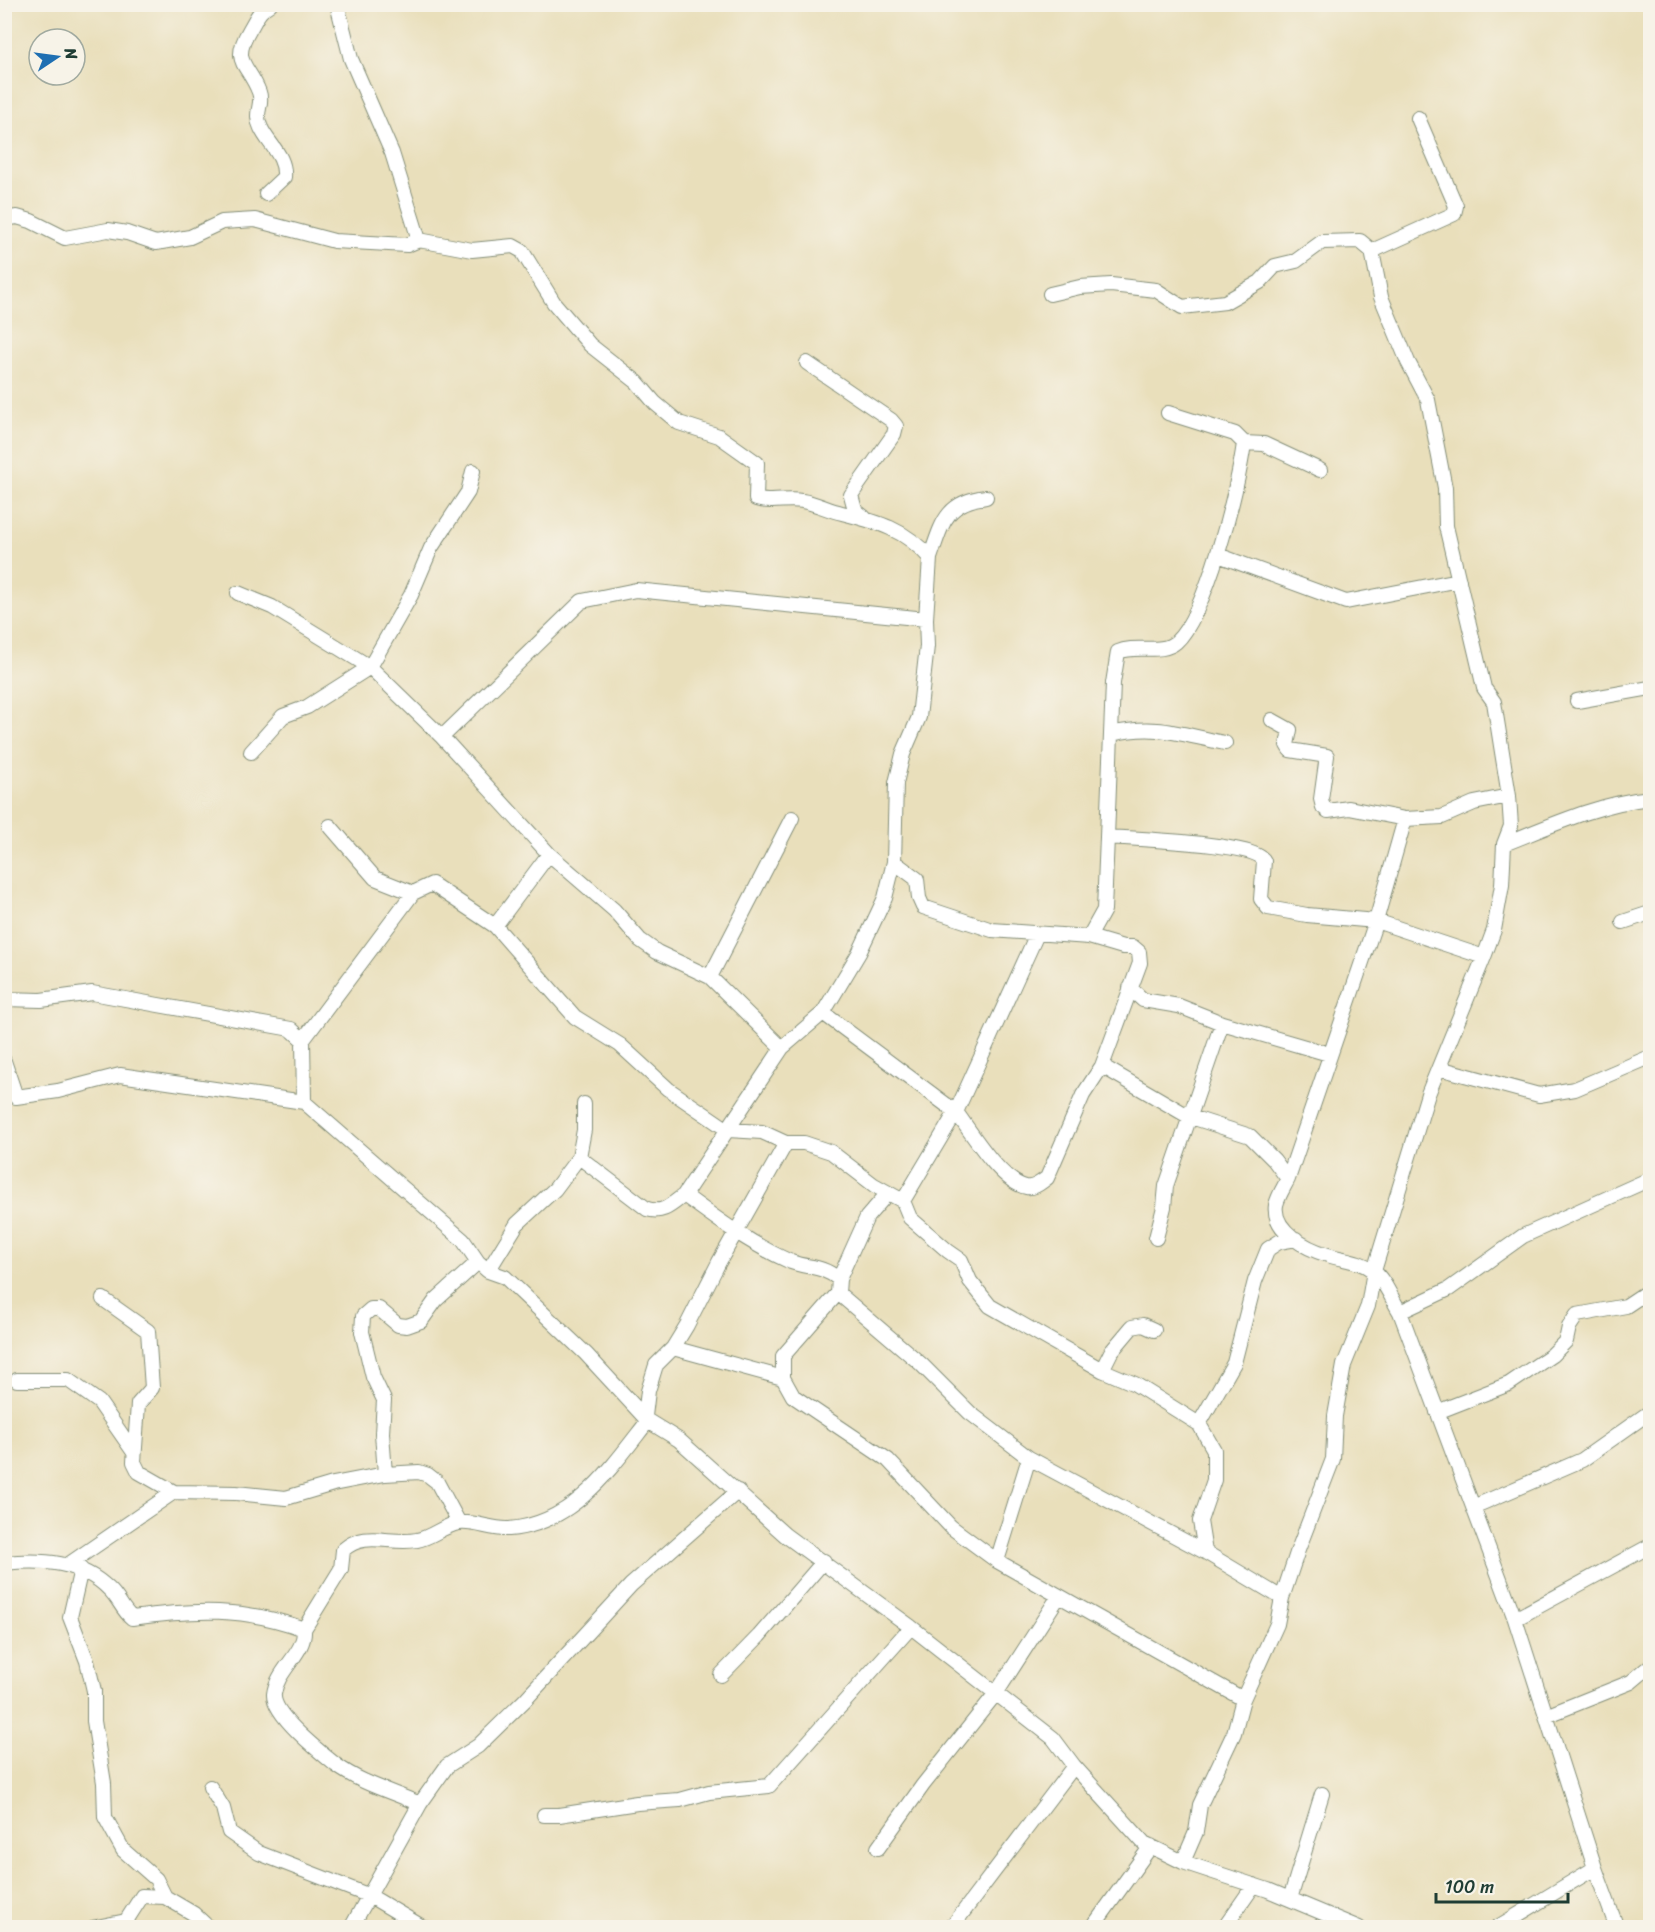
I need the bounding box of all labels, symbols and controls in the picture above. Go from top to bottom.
north arrow [27,27,87,87]
text: N [56,44,87,63]
scale bar [1436,1866,1568,1904]
text: 100 m [1445,1871,1494,1903]

